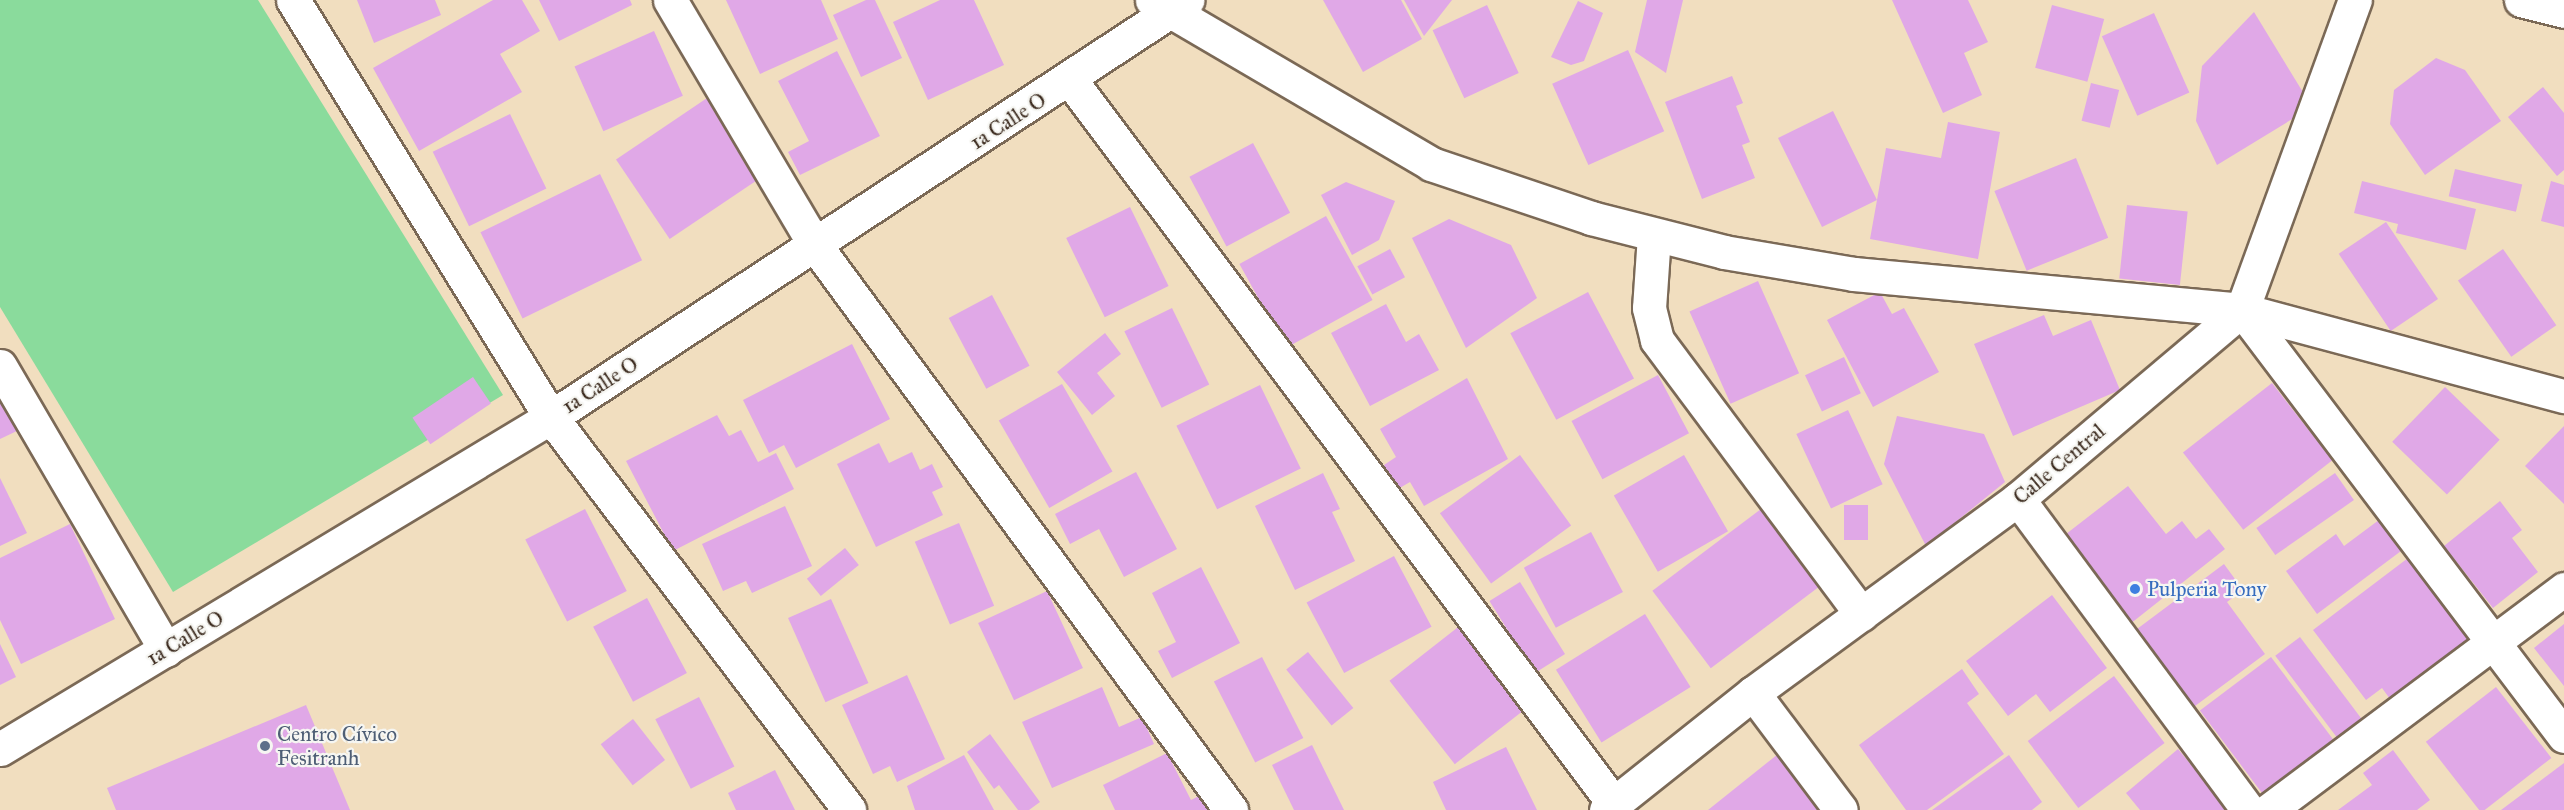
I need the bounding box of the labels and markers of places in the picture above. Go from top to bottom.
place label: Pulperia Tony [2147,576,2266,602]
marker: Pulperia Tony [2128,582,2142,596]
place label: Centro Cívico Fesitranh [277,721,397,771]
marker: Centro Cívico Fesitranh [258,739,272,753]

